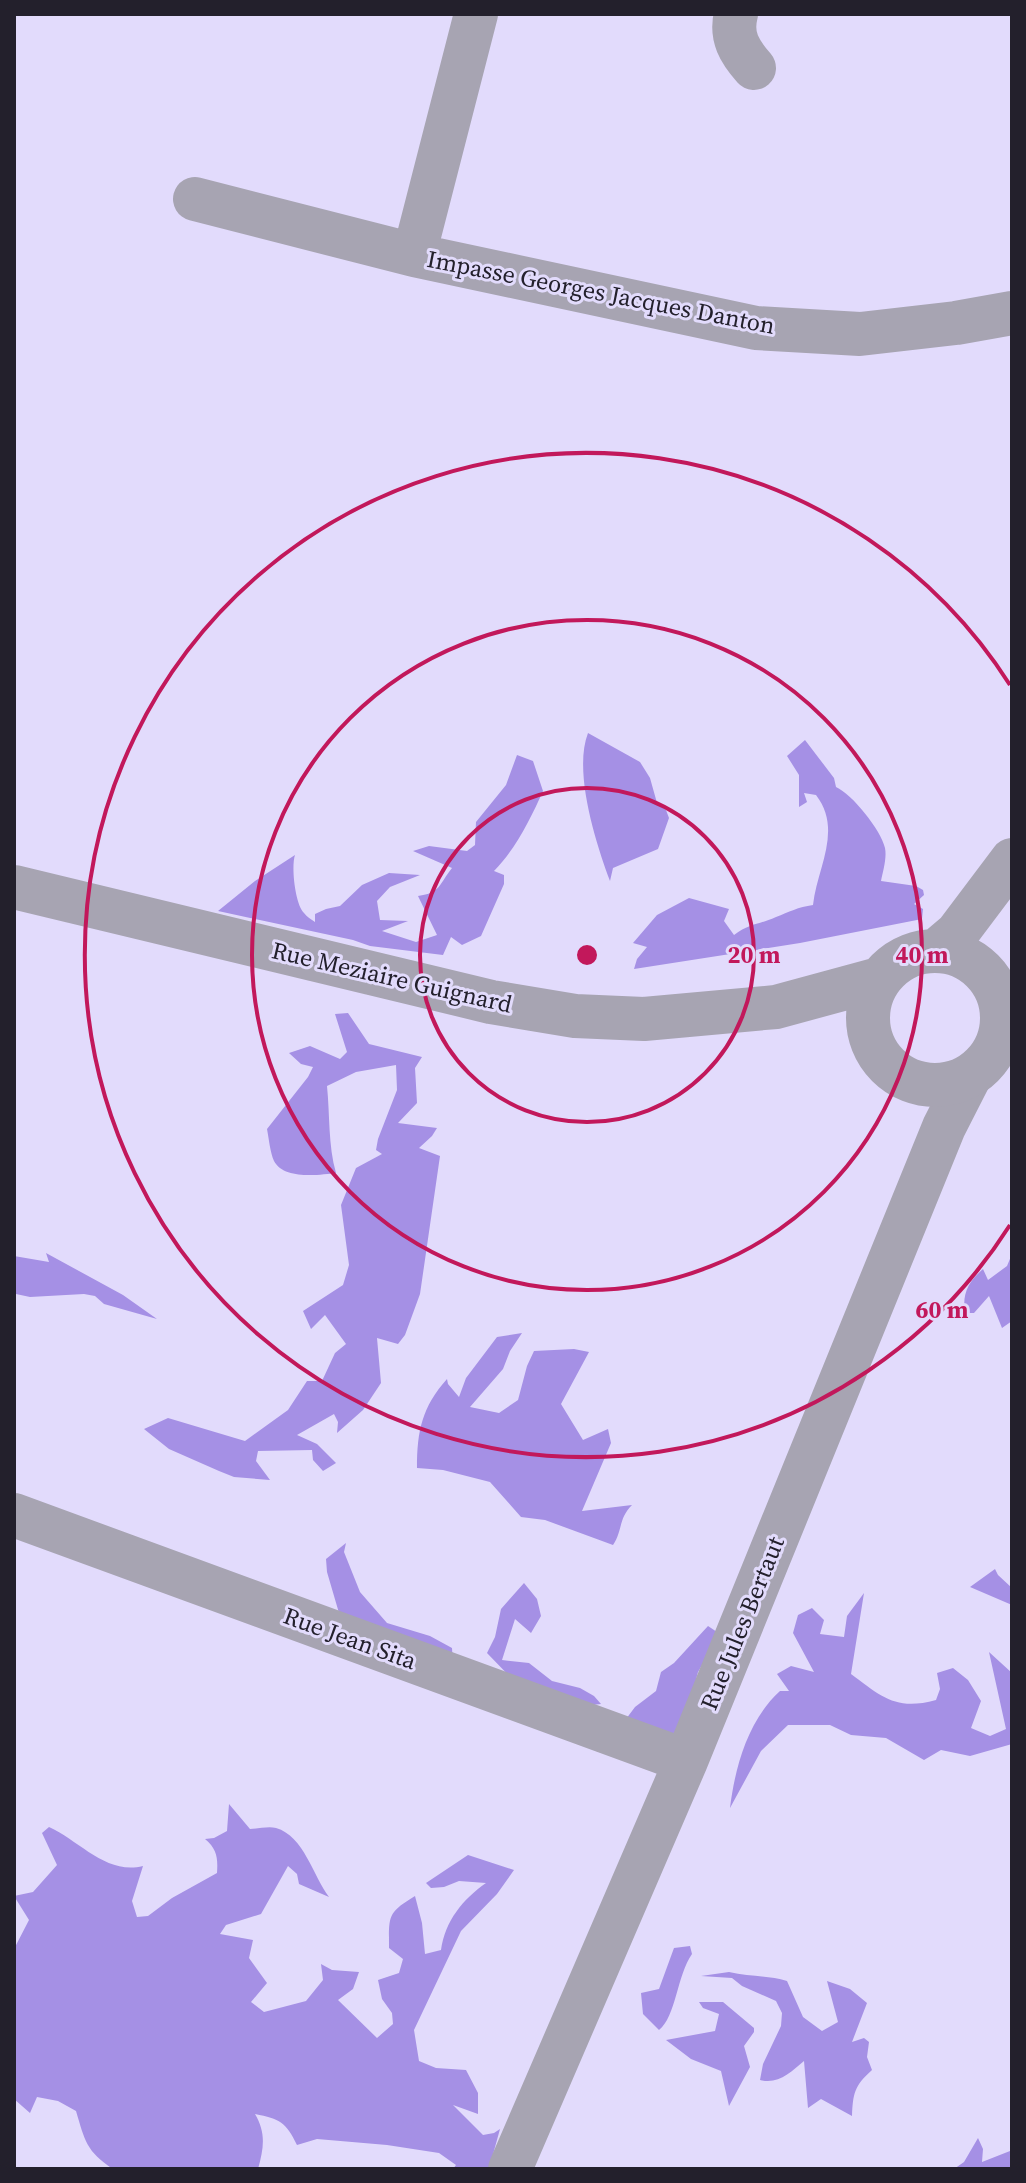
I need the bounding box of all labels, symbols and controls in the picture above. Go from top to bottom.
street label: Impasse Georges Jacques Danton [424,242,778,342]
street label: Rue Meziaire Guignard [269,933,516,1021]
text: 20 m [728,938,781,971]
text: 40 m [896,938,949,971]
centre of rings [573,941,601,969]
text: 60 m [916,1293,969,1326]
street label: Rue Jules Bertaut [692,1531,792,1715]
street label: Rue Jean Sita [279,1599,422,1678]

